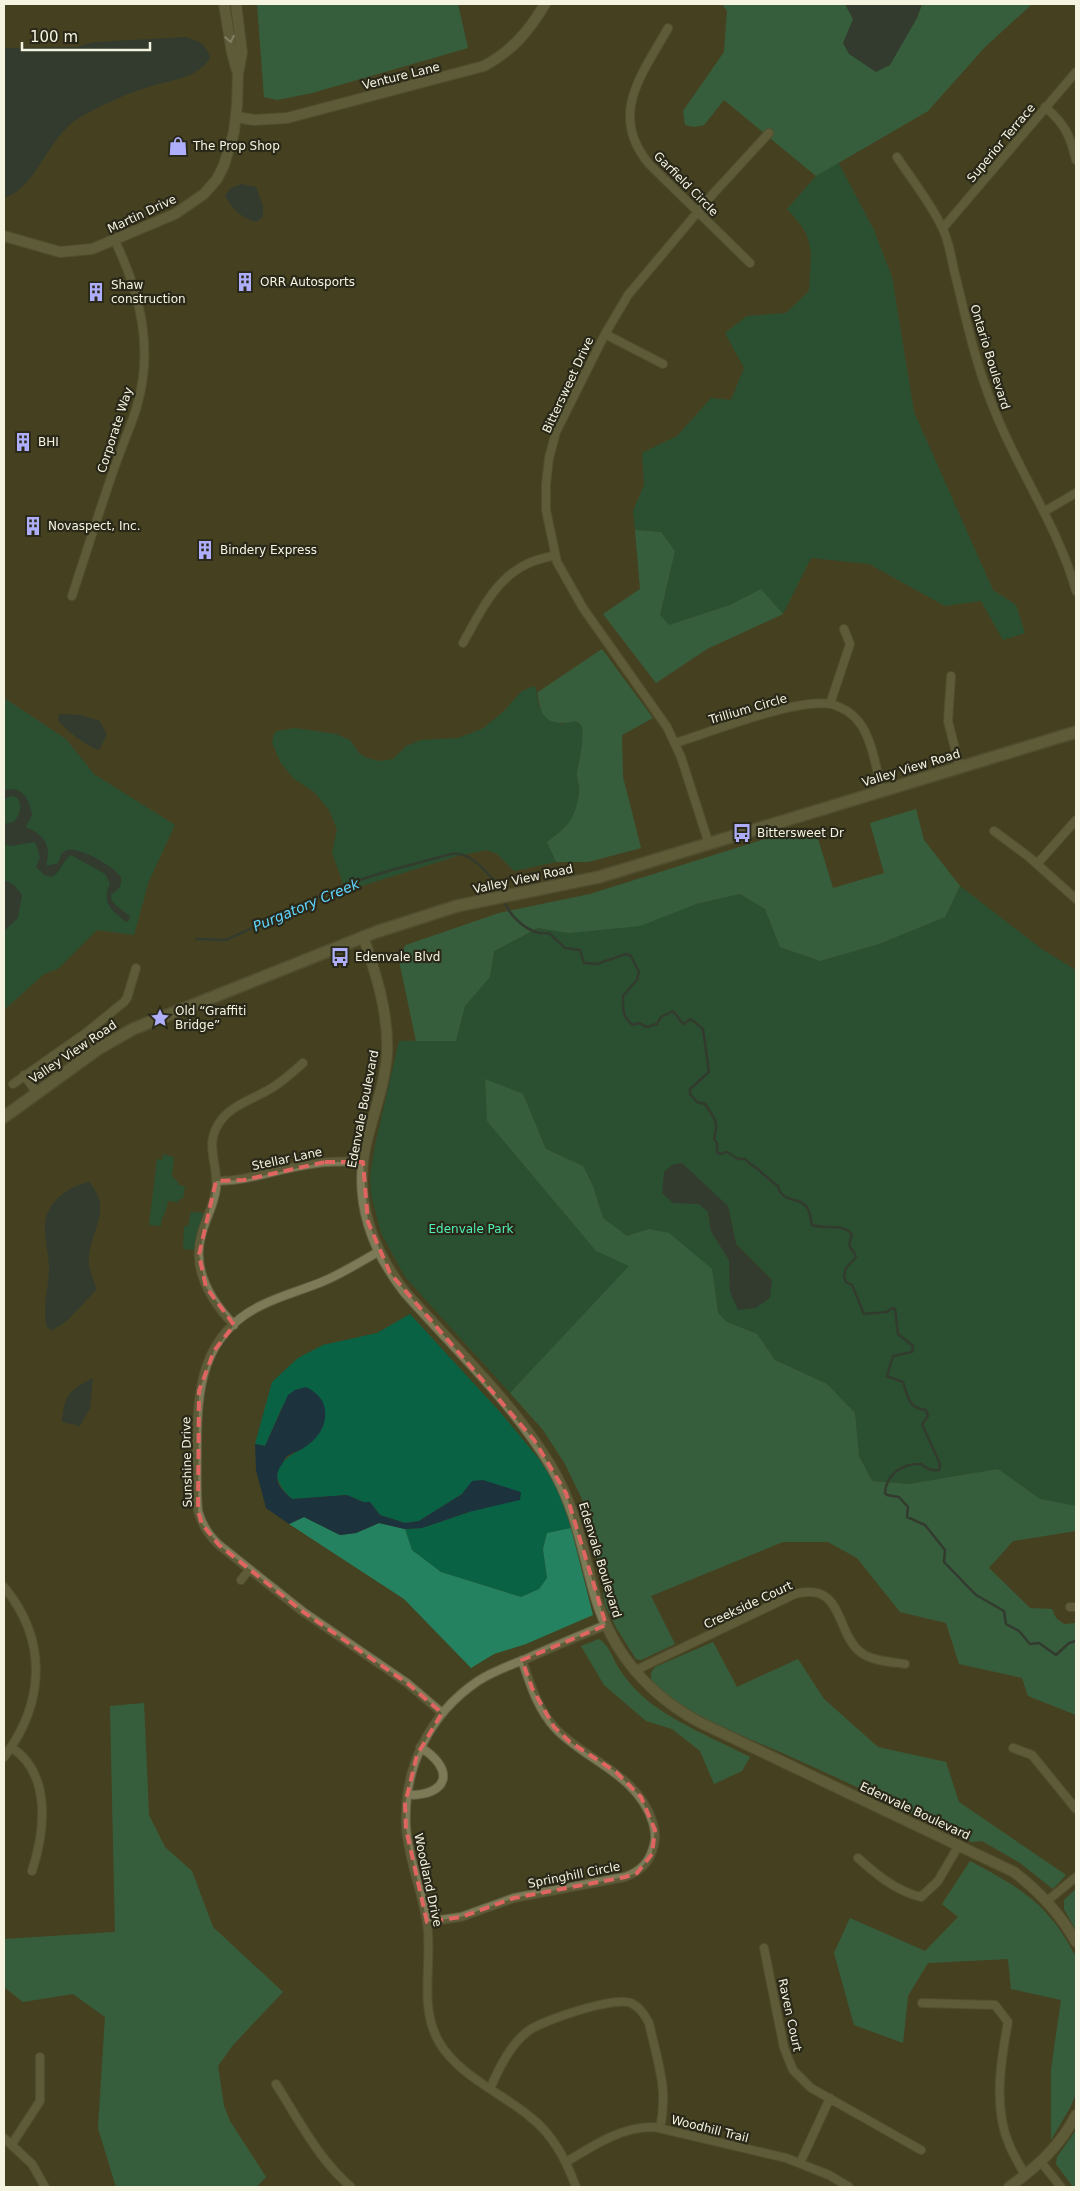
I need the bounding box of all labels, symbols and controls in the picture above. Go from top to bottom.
scale bar [22,20,150,52]
text: 100 m [30,28,78,46]
one-way arrow [224,34,234,43]
street label: Venture Lane [361,60,441,92]
street label: Superior Terrace [964,101,1038,185]
shop icon: The Prop Shop [167,135,189,157]
place label: The Prop Shop [192,139,280,153]
street label: Garfield Circle [651,149,721,219]
street label: Martin Drive [105,192,179,236]
building icon: ORR Autosports [234,271,256,293]
place label: ORR Autosports [260,275,355,289]
place label: Shaw construction [111,278,186,306]
building icon: Shaw construction [85,281,107,303]
street label: Ontario Boulevard [967,303,1013,411]
street label: Bittersweet Drive [540,335,596,435]
street label: Corporate Way [95,385,135,475]
building icon: BHI [12,431,34,453]
place label: BHI [38,435,59,449]
building icon: Novaspect, Inc. [22,515,44,537]
place label: Novaspect, Inc. [48,519,141,533]
building icon: Bindery Express [194,539,216,561]
place label: Bindery Express [220,543,317,557]
street label: Trillium Circle [706,691,789,727]
street label: Valley View Road [860,746,962,790]
bus stop icon: Bittersweet Dr [731,822,753,844]
place label: Bittersweet Dr [757,826,844,840]
street label: Valley View Road [472,862,574,896]
water label: Purgatory Creek [250,875,362,935]
bus stop icon: Edenvale Blvd [329,946,351,968]
place label: Edenvale Blvd [355,950,440,964]
place label: Old “Graffiti Bridge” [175,1004,246,1032]
place icon: Old “Graffiti Bridge” [149,1007,171,1029]
street label: Valley View Road [27,1018,119,1086]
street label: Edenvale Boulevard [345,1049,381,1169]
street label: Stellar Lane [251,1145,323,1173]
park label: Edenvale Park [428,1222,514,1236]
street label: Sunshine Drive [179,1416,195,1508]
street label: Edenvale Boulevard [576,1501,624,1619]
street label: Creekside Court [701,1578,795,1632]
street label: Edenvale Boulevard [858,1779,972,1843]
street label: Woodland Drive [411,1832,445,1928]
street label: Springhill Circle [527,1859,621,1891]
street label: Raven Court [775,1977,805,2053]
street label: Woodhill Trail [670,2113,750,2145]

